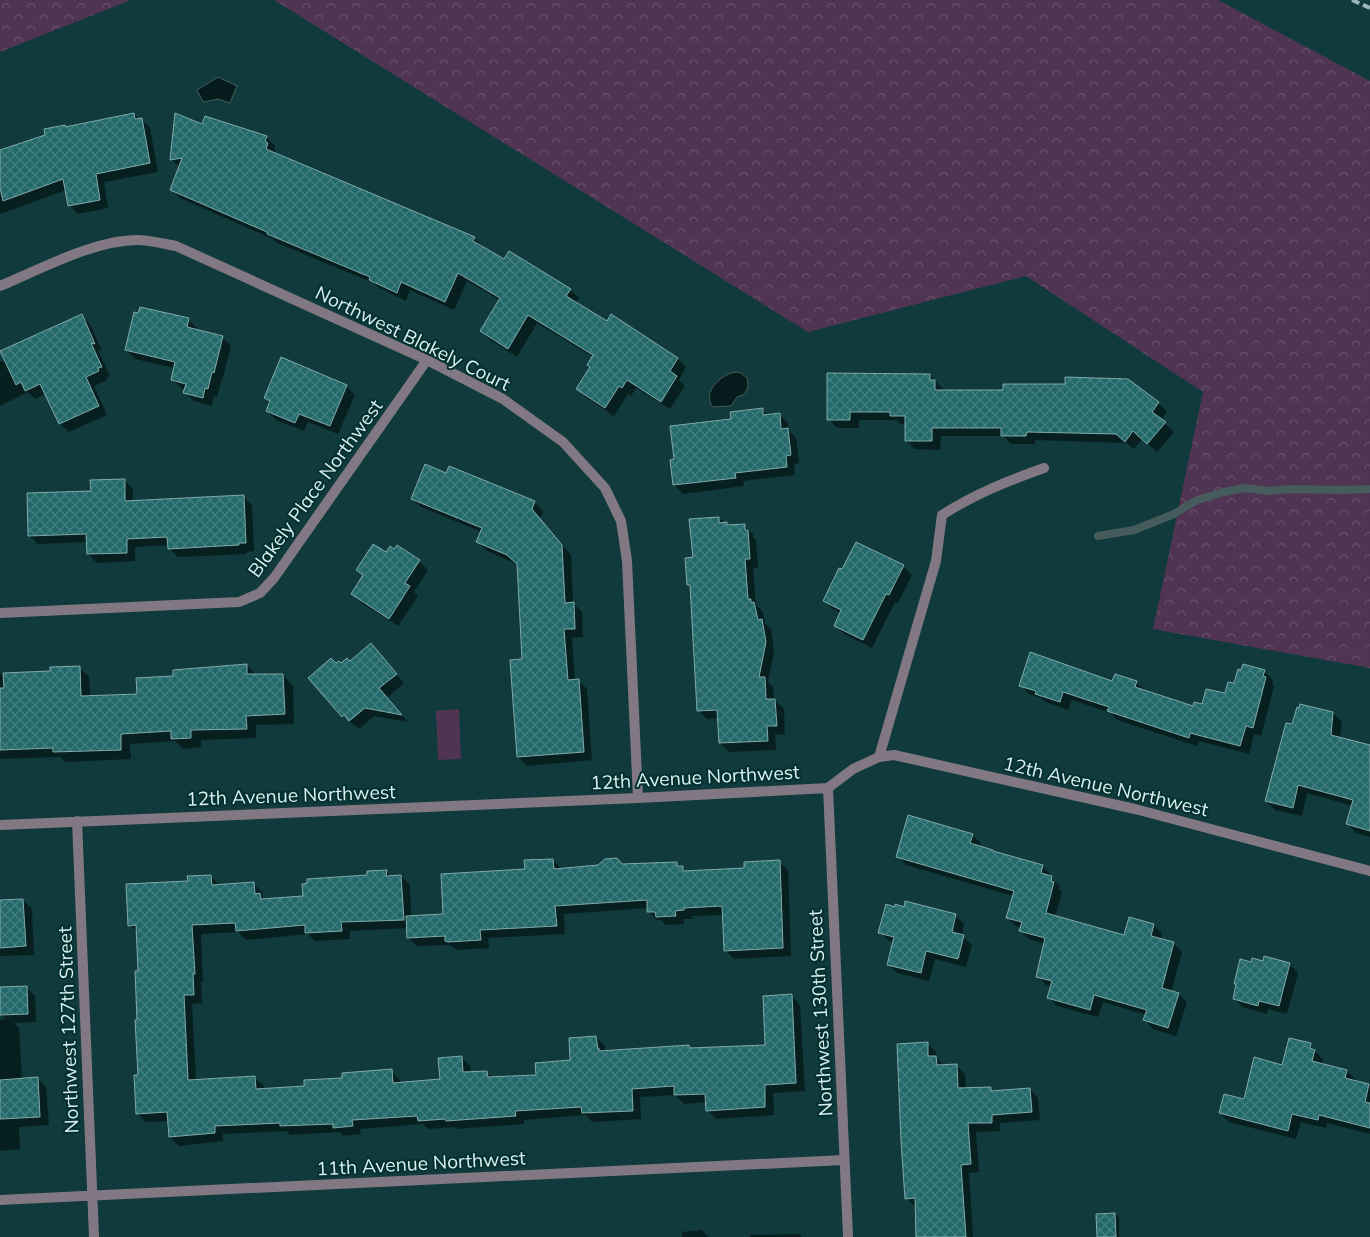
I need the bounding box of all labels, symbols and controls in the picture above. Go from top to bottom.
street label: Northwest Blakely Court [311,280,515,396]
street label: Blakely Place Northwest [242,394,388,582]
street label: 12th Avenue Northwest [1001,751,1211,821]
street label: 12th Avenue Northwest [590,760,801,794]
street label: 12th Avenue Northwest [186,779,396,811]
street label: Northwest 130th Street [803,909,837,1117]
street label: Northwest 127th Street [52,926,84,1134]
street label: 11th Avenue Northwest [316,1146,527,1180]

